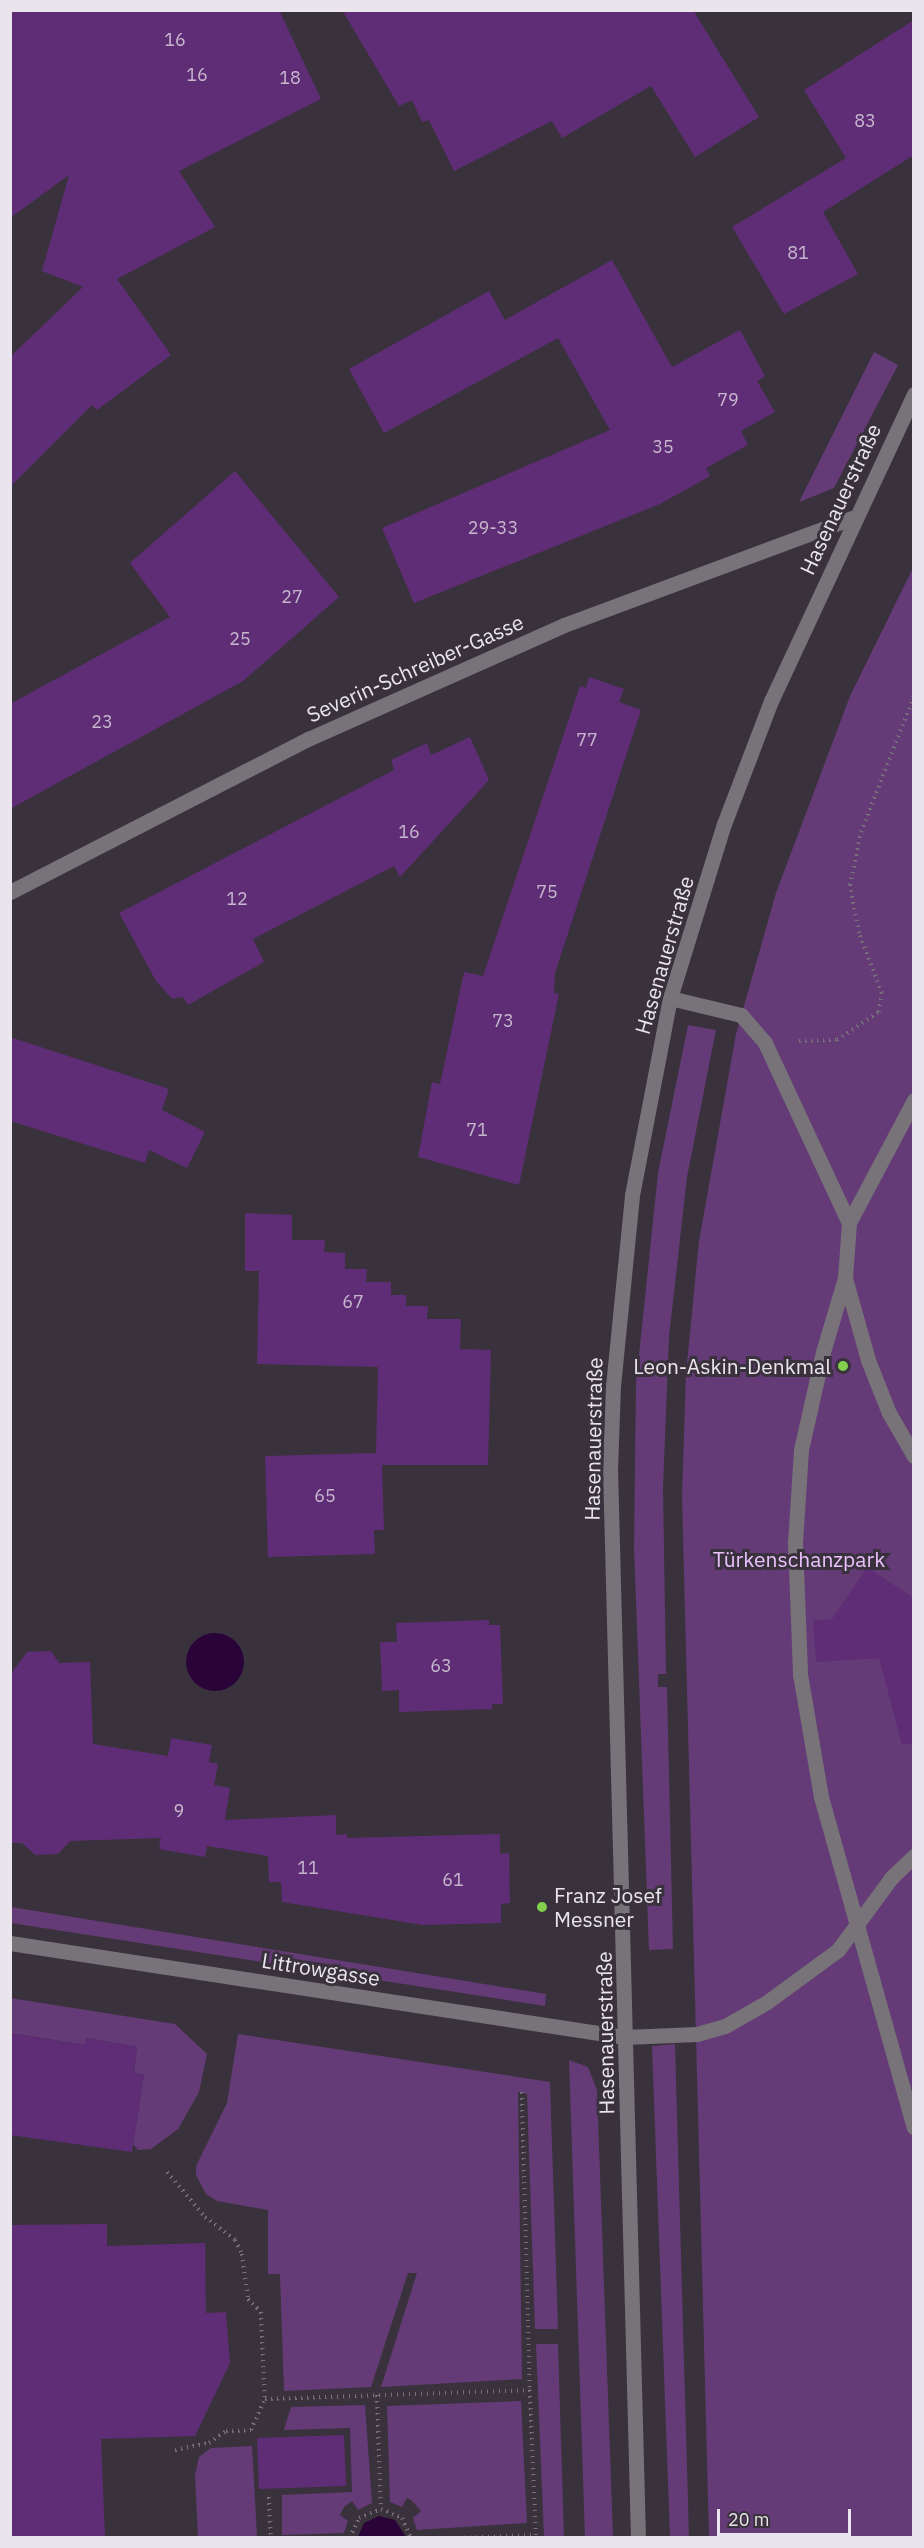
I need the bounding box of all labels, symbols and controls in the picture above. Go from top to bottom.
house number: 16 [164,29,186,51]
house number: 16 [186,64,208,86]
house number: 18 [279,67,301,89]
house number: 83 [854,110,876,132]
house number: 81 [787,242,809,264]
house number: 79 [717,389,739,411]
street label: Hasenauerstraße [794,420,886,578]
house number: 35 [652,436,674,458]
house number: 29-33 [468,517,518,539]
house number: 27 [281,586,303,608]
street label: Severin-Schreiber-Gasse [303,609,527,727]
house number: 25 [229,628,251,650]
house number: 23 [91,711,113,733]
house number: 77 [576,729,598,751]
house number: 16 [398,821,420,843]
street label: Hasenauerstraße [629,873,699,1037]
house number: 75 [536,881,558,903]
house number: 12 [226,888,248,910]
house number: 73 [492,1010,514,1032]
house number: 71 [466,1119,488,1141]
house number: 67 [342,1291,364,1313]
place label: Leon-Askin-Denkmal [633,1353,831,1379]
street label: Hasenauerstraße [579,1357,607,1521]
marker: Leon-Askin-Denkmal [836,1359,850,1373]
house number: 65 [314,1485,336,1507]
park label: Türkenschanzpark [713,1546,885,1572]
house number: 63 [430,1655,452,1677]
house number: 9 [174,1800,184,1822]
house number: 11 [297,1857,319,1879]
house number: 61 [442,1869,464,1891]
place label: Franz Josef Messner [554,1882,662,1932]
marker: Franz Josef Messner [535,1900,549,1914]
street label: Littrowgasse [260,1947,382,1991]
street label: Hasenauerstraße [591,1951,619,2115]
scale bar [720,2497,854,2535]
text: 20 m [728,2508,770,2531]

